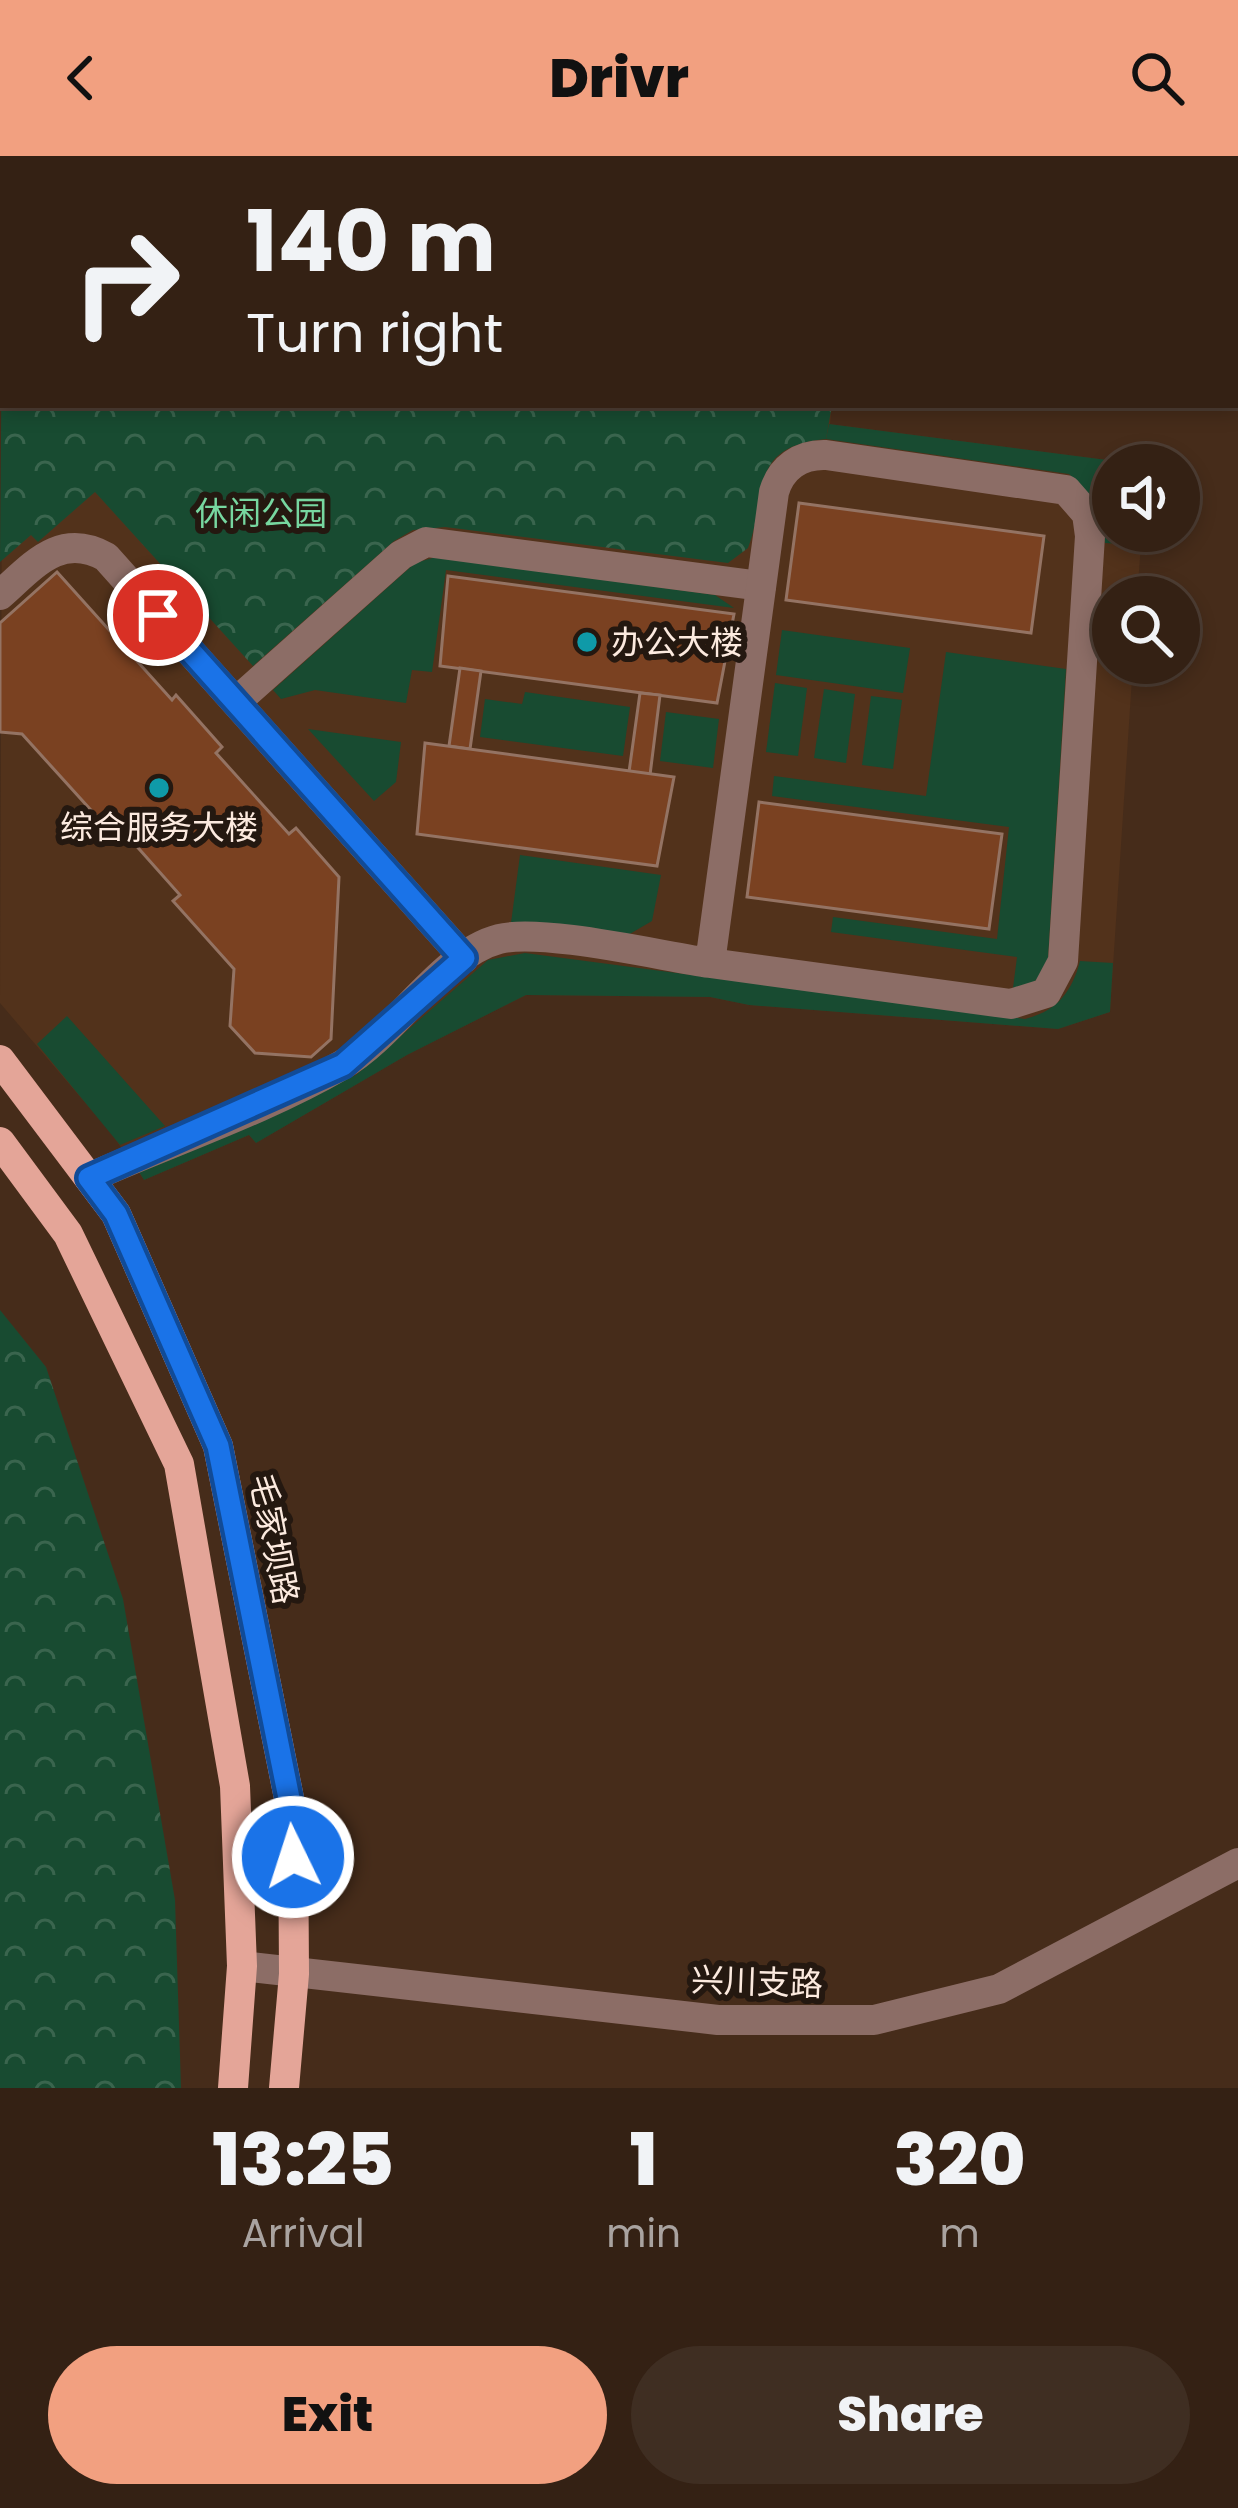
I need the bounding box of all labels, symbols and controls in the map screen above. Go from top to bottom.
text: Drivr [549,40,689,116]
icon: back [48,45,114,111]
icon: search [1124,45,1190,111]
text: 140 m [246,183,496,300]
icon: right [48,204,204,360]
text: Turn right [246,295,503,371]
map controls [1092,444,1200,684]
button: sound [1092,444,1200,552]
park label: 休闲公园 [195,490,327,537]
pin [107,564,209,666]
button: search [1092,576,1200,684]
icon: arrive [125,582,191,648]
place label: 办公大楼 [611,619,743,666]
marker: 办公大楼 [574,629,600,655]
marker: 综合服务大楼 [146,775,172,801]
place label: 综合服务大楼 [60,804,258,851]
street label: 毛家坝路 [238,1470,310,1608]
position arrow [230,1794,356,1920]
street label: 兴川支路 [690,1956,824,2008]
text: 13:25 [212,2109,394,2210]
text: 1 [630,2109,658,2210]
text: 320 [893,2109,1026,2210]
text: Arrival [242,2206,365,2261]
text: min [606,2206,681,2261]
text: m [939,2206,980,2261]
button: Exit [48,2346,607,2484]
button: Share [631,2346,1190,2484]

